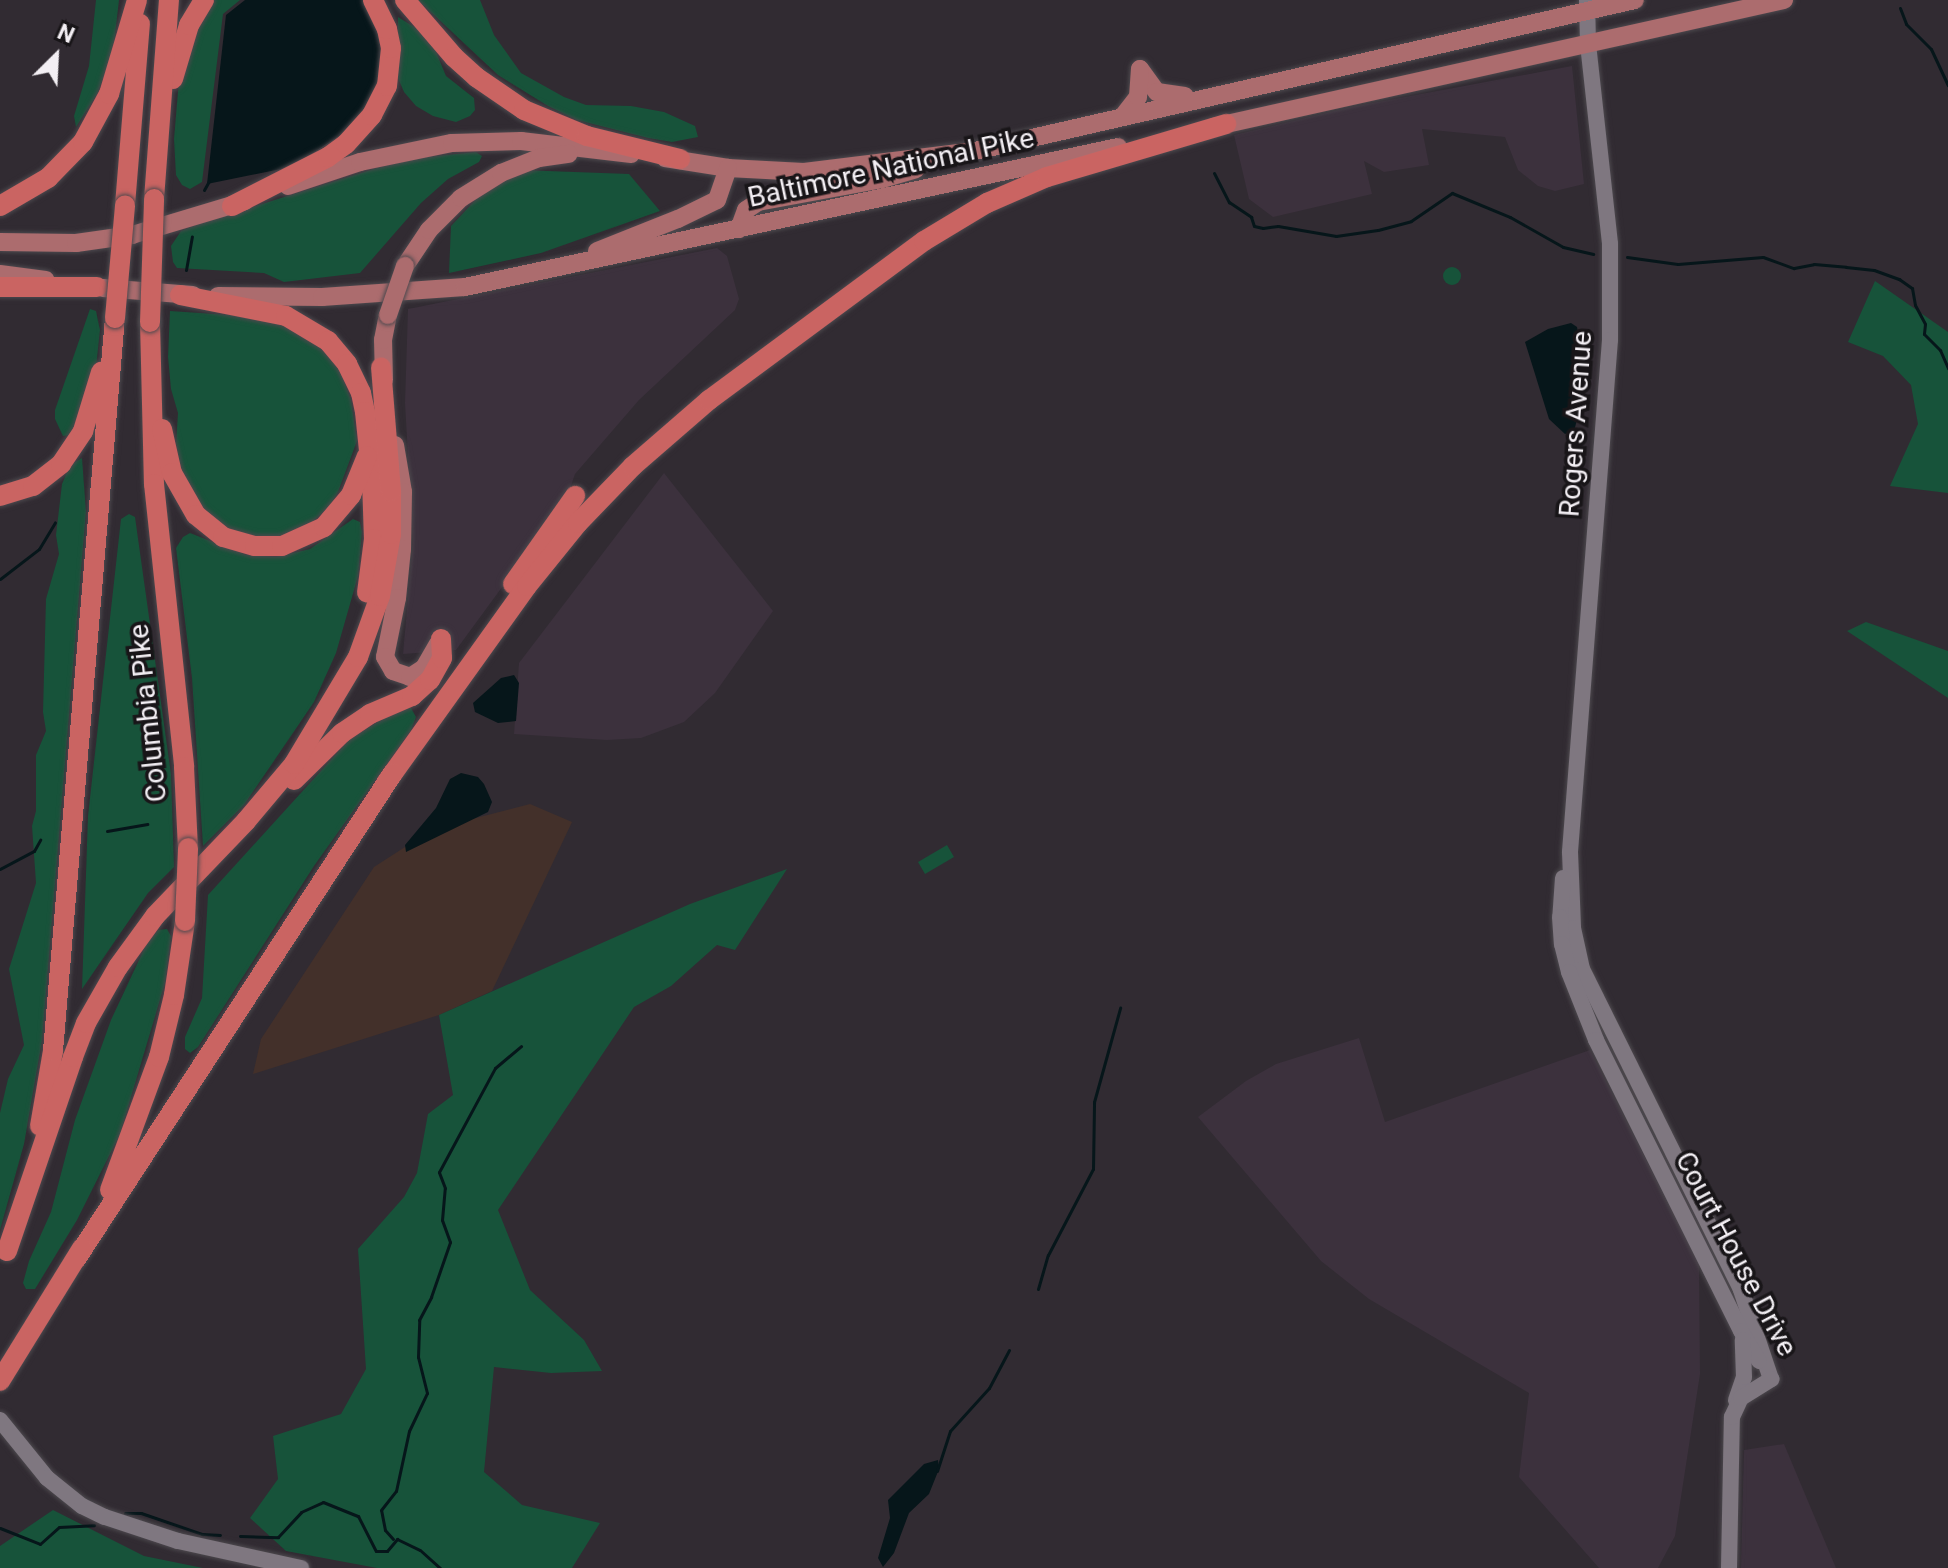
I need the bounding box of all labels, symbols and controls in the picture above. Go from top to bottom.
north arrow [16,16,96,96]
text: N [54,19,78,48]
street label: Baltimore National Pike [745,121,1037,215]
street label: Rogers Avenue [1553,330,1599,518]
street label: Columbia Pike [122,622,174,804]
street label: Court House Drive [1668,1146,1804,1362]

